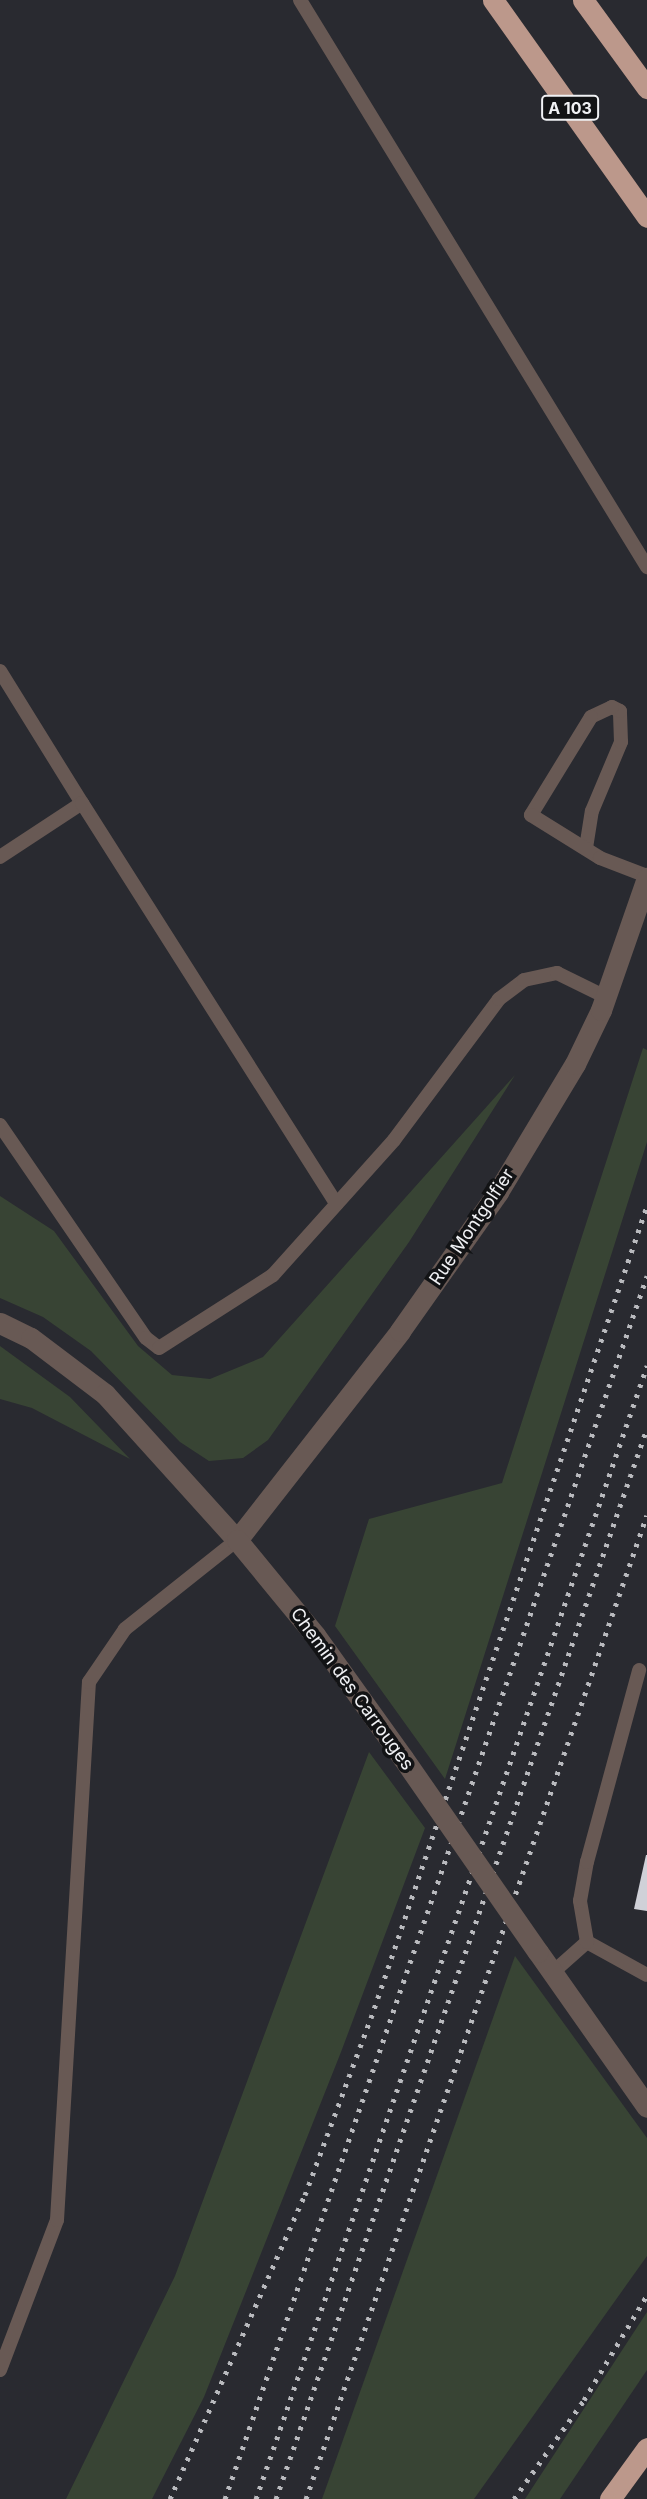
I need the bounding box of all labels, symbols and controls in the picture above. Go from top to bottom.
road number: A 103 [540,96,600,120]
street label: Rue Montgolfier [425,1165,519,1289]
street label: Chemin des Carrouges [286,1604,418,1774]

